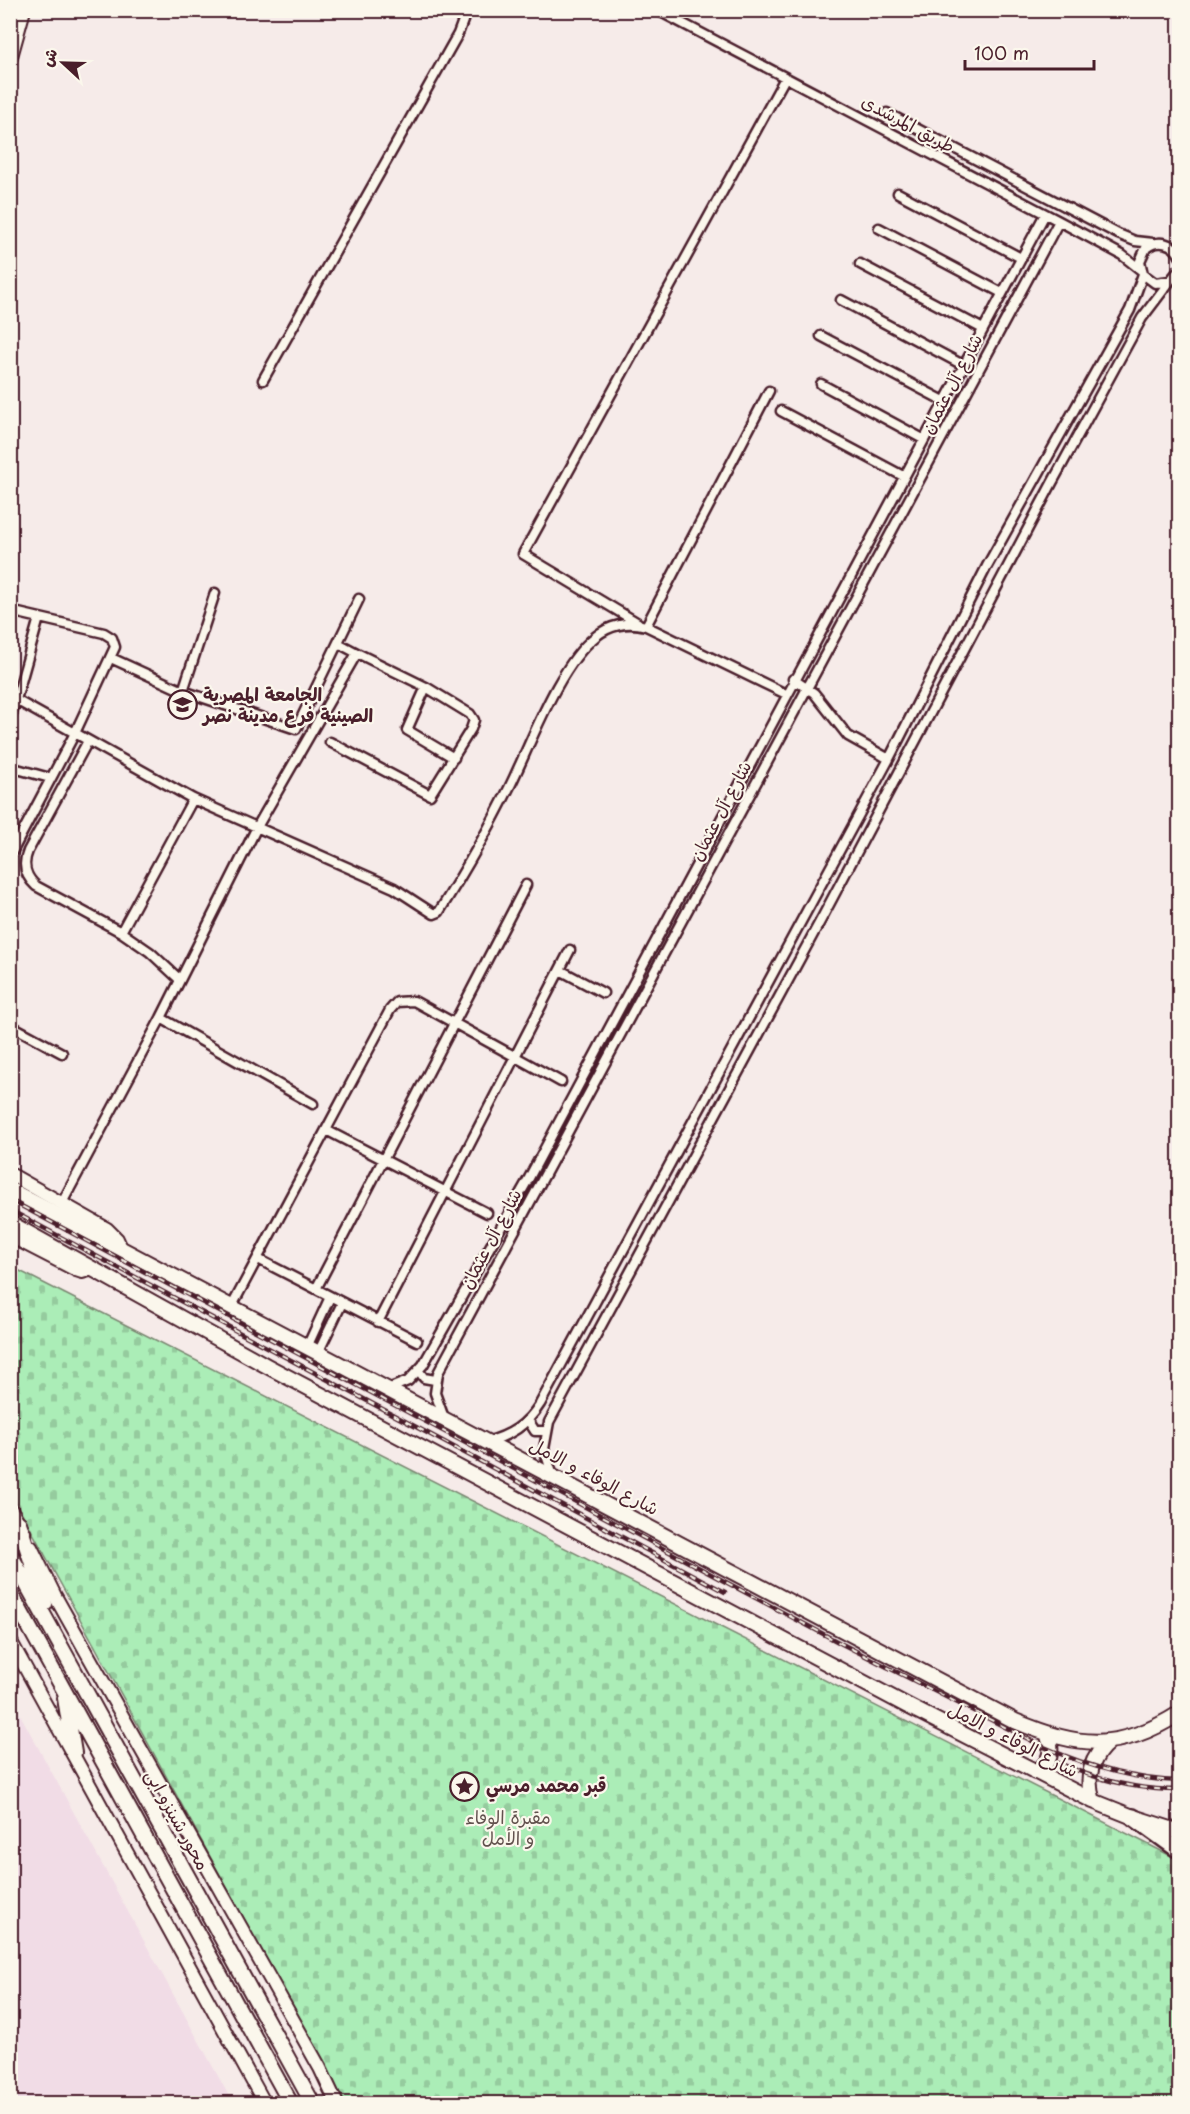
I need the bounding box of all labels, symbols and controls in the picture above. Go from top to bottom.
north arrow [33,33,93,93]
scale bar [965,33,1094,71]
text: 100 m [974,39,1029,66]
text: ش [34,44,63,70]
street label: طريق المرشدى [857,87,960,159]
street label: شارع آل عثمان [913,328,988,438]
place label: الجامعة المصرية الصينية فرع مدينة نصر [201,680,373,728]
school or university icon: الجامعة المصرية الصينية فرع مدينة نصر [166,689,198,721]
street label: شارع آل عثمان [682,755,757,865]
street label: شارع آل عثمان [452,1183,527,1293]
street label: شارع الوفاء و الامل [525,1430,664,1521]
street label: شارع الوفاء و الامل [944,1694,1084,1783]
street label: محور شينزو ابى [139,1764,217,1875]
place icon: قبر محمد مرسي [449,1770,481,1802]
place label: قبر محمد مرسي [486,1771,606,1802]
park label: مقبرة الوفاء و الأمل [465,1803,551,1851]

